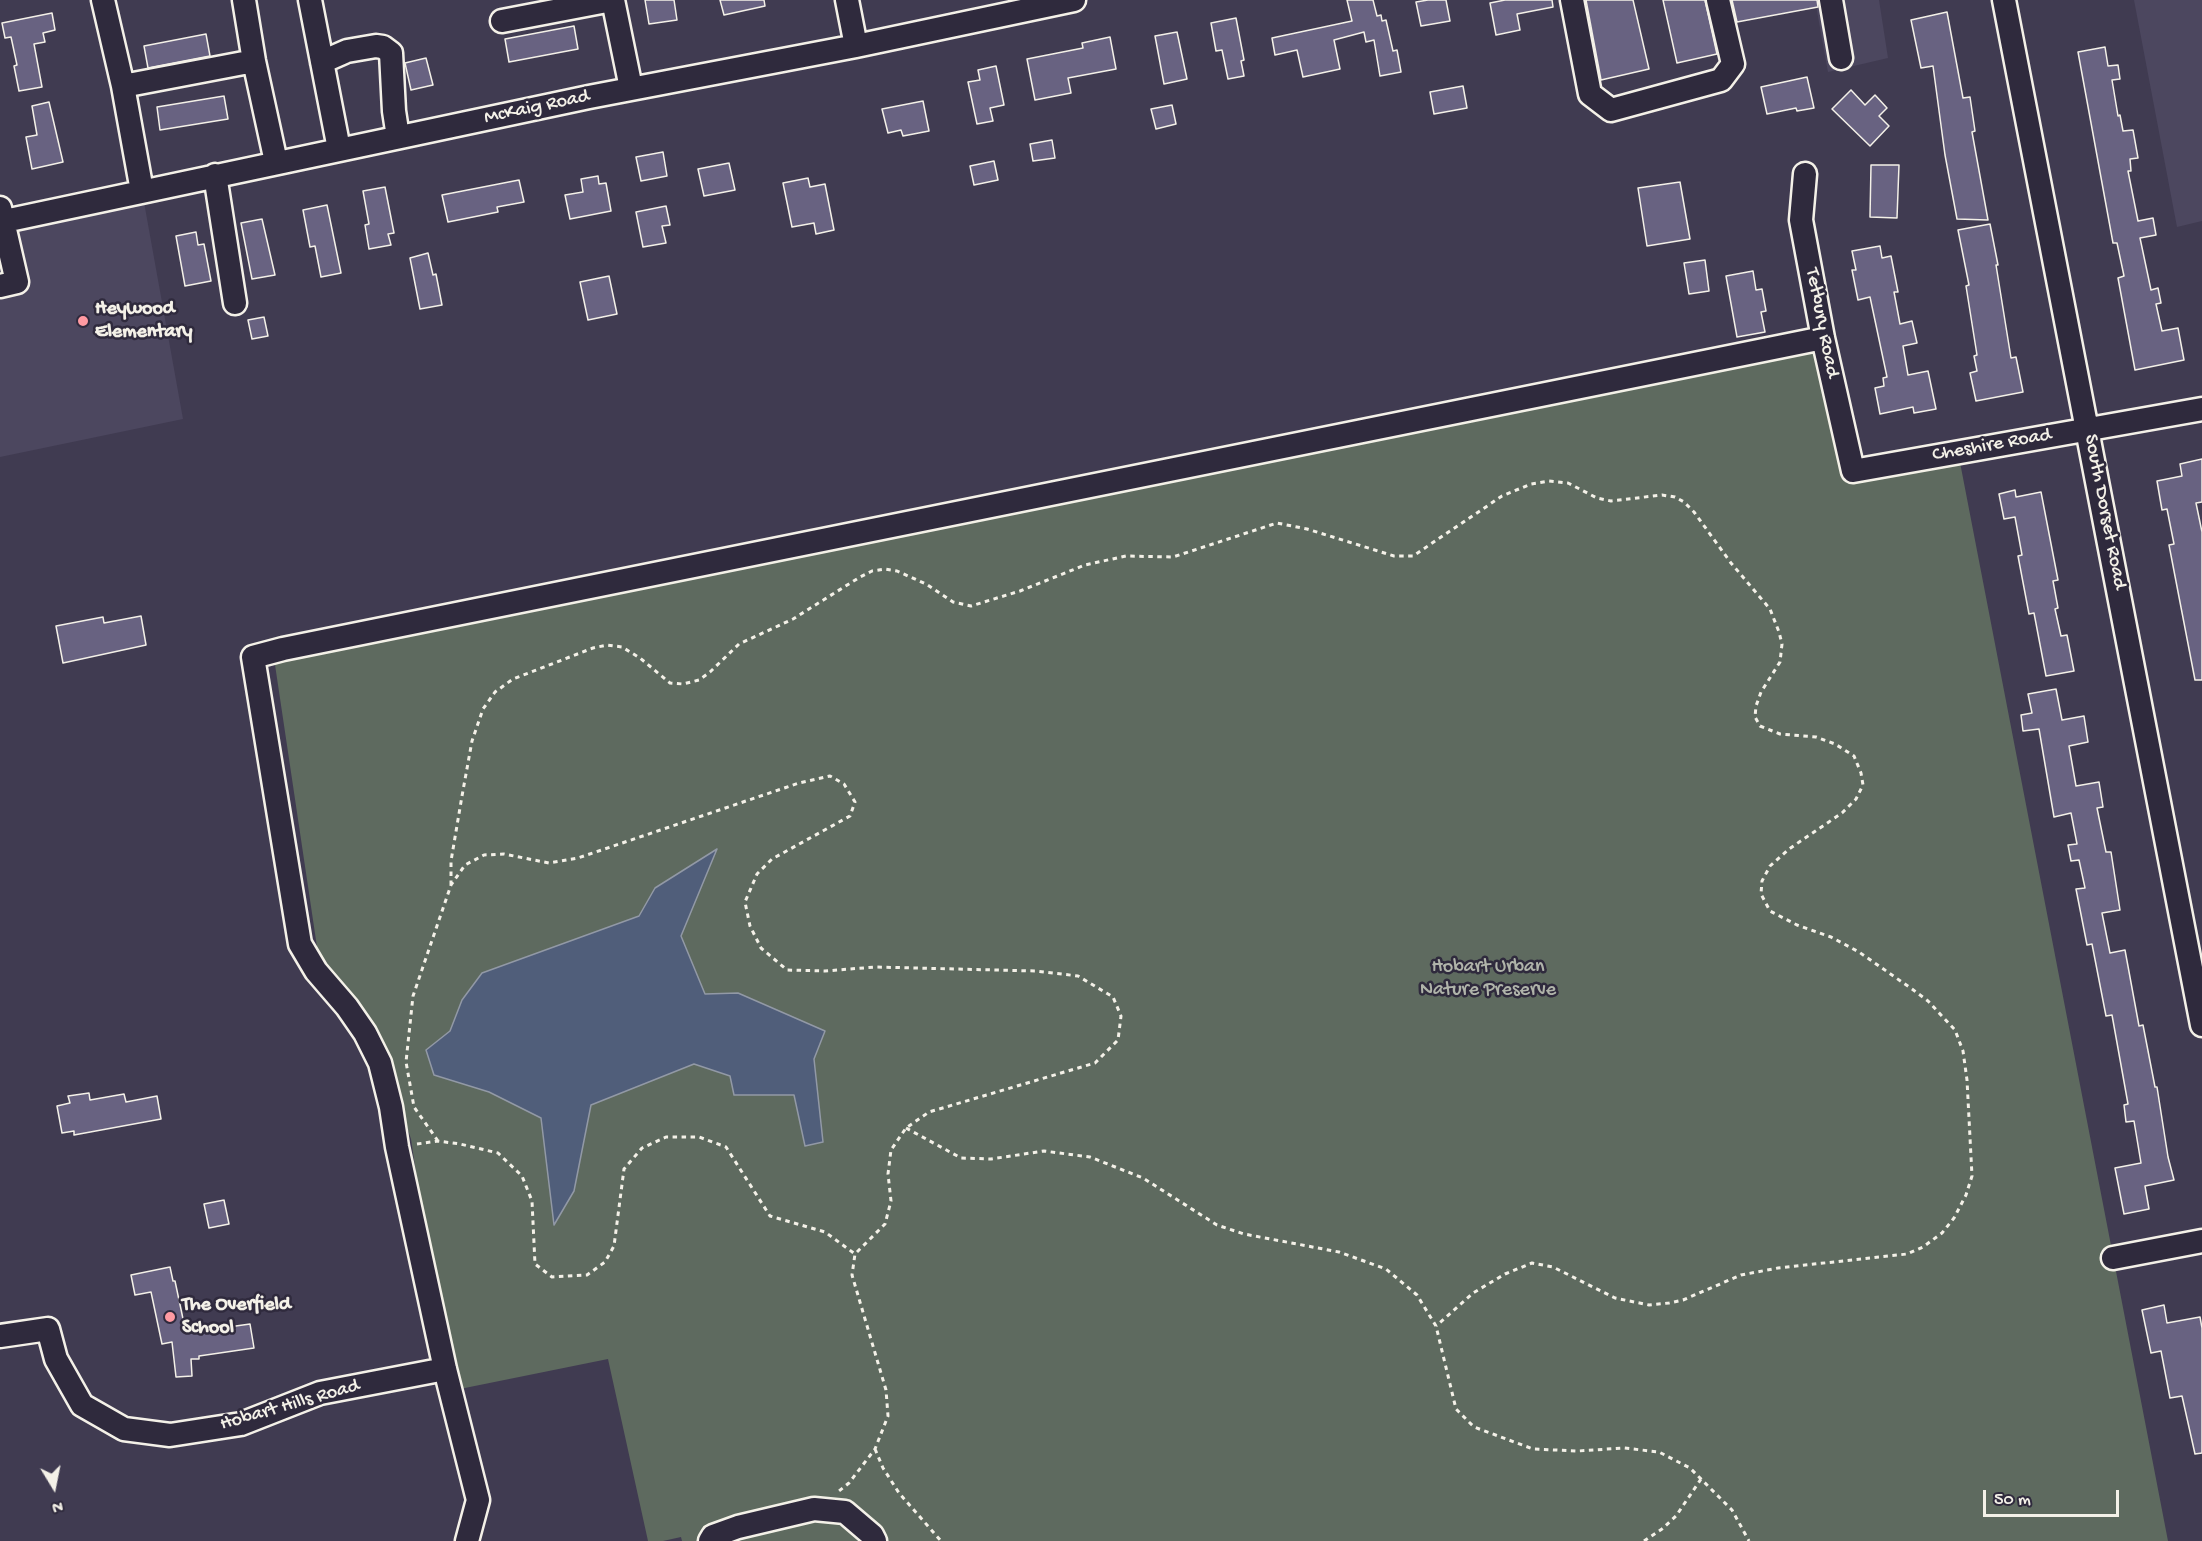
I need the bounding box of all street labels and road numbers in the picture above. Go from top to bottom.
street label: McKaig Road [482,85,592,131]
street label: Tetbury Road [1799,266,1843,380]
street label: Cheshire Road [1931,424,2053,468]
street label: South Dorset Road [2077,432,2131,592]
street label: Hobart Hills Road [218,1375,362,1437]

